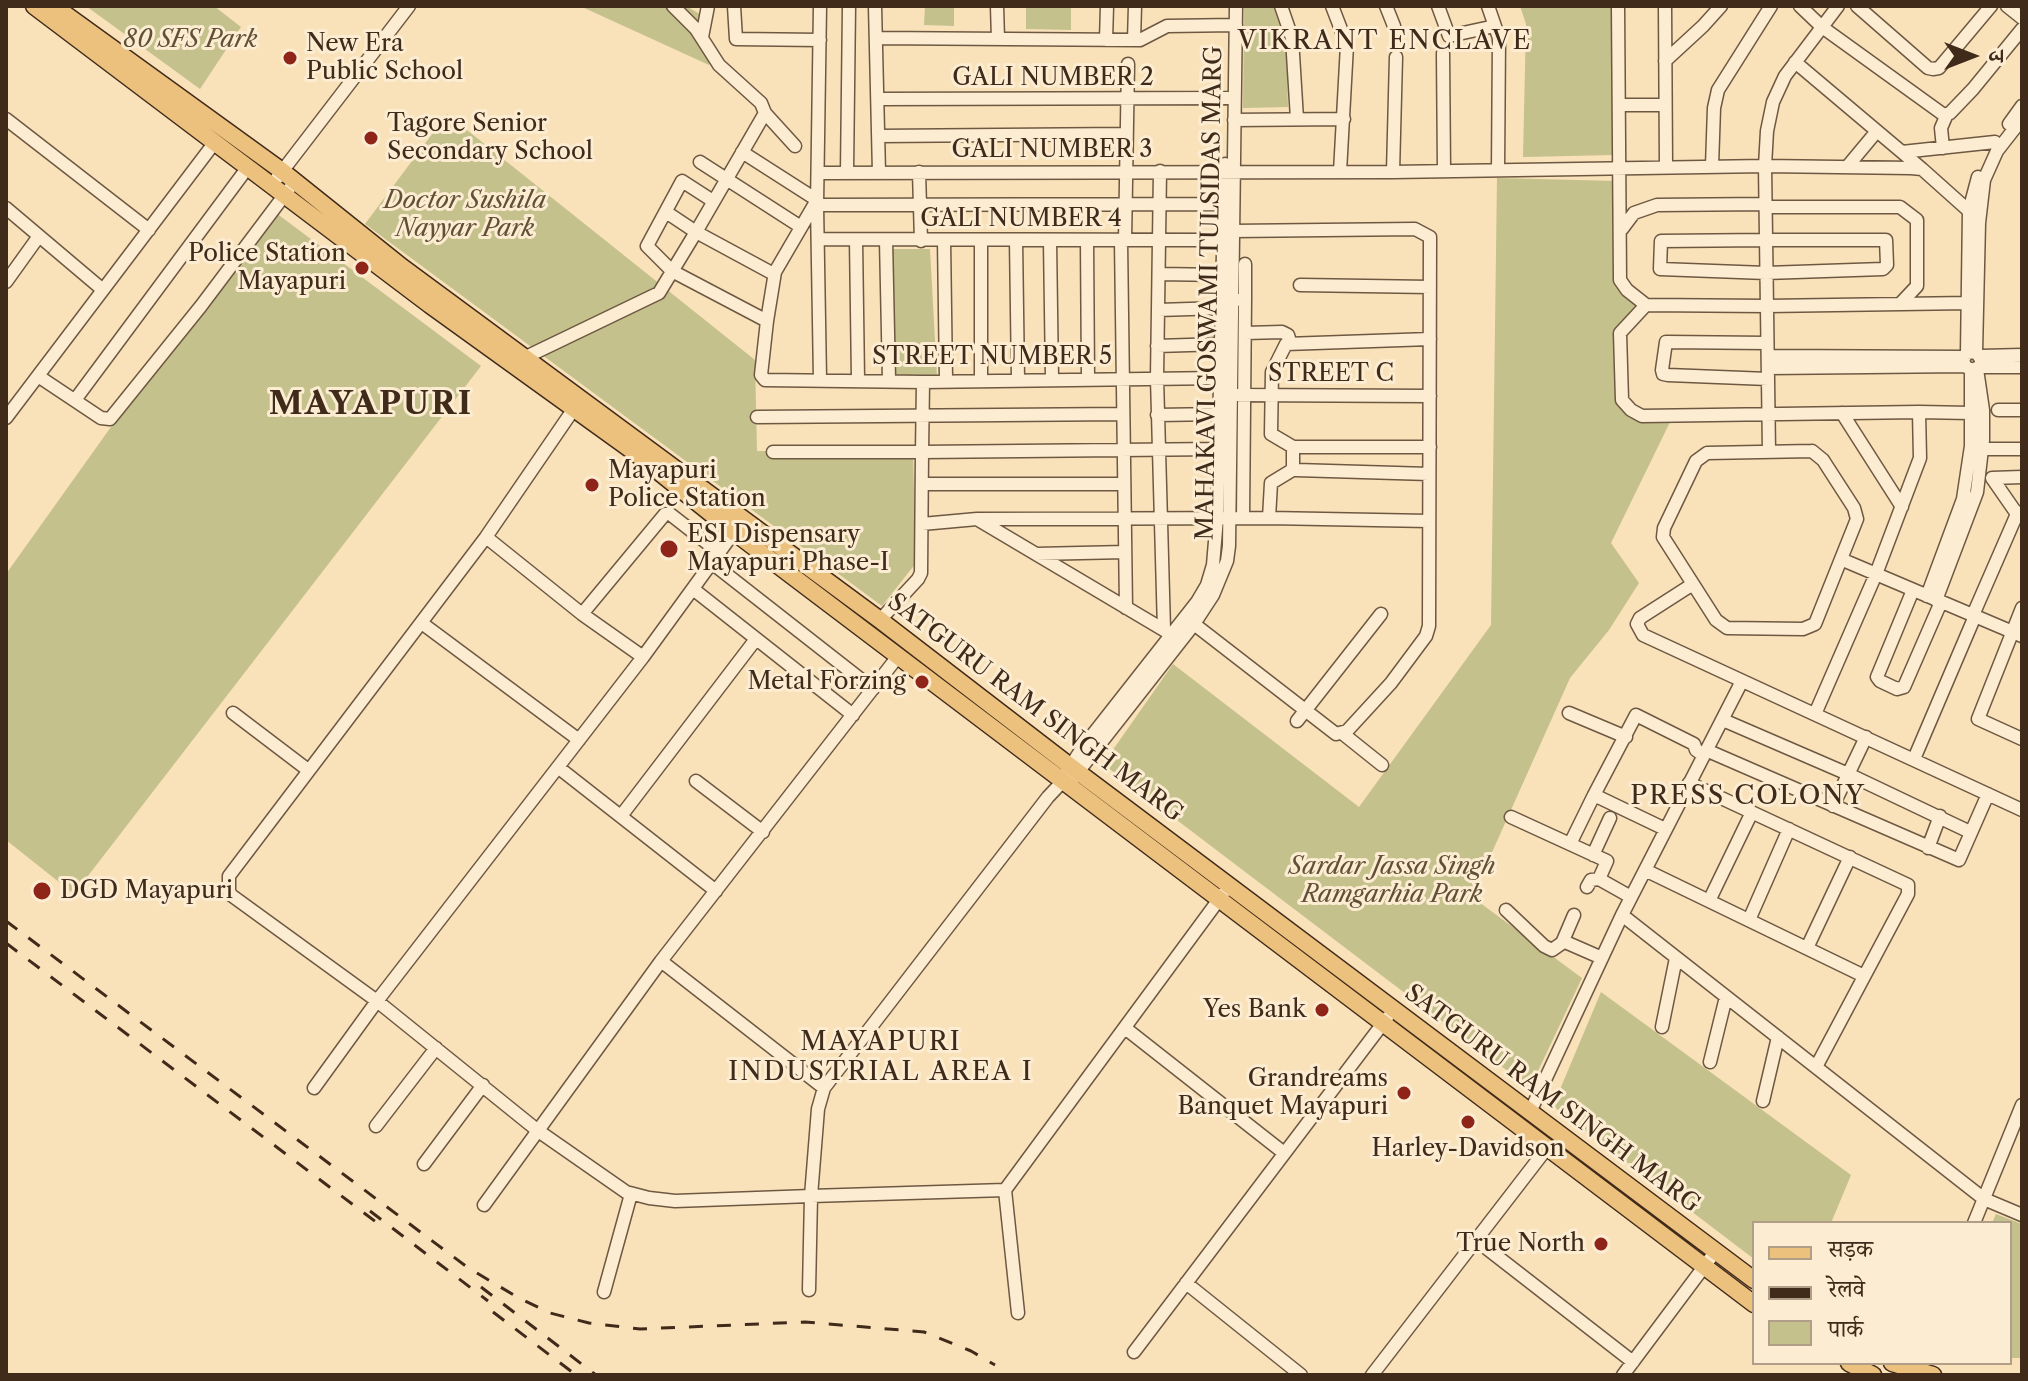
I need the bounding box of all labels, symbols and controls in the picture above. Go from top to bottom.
north arrow [1932,16,2012,96]
district label: VIKRANT ENCLAVE [1237,25,1533,57]
park label: 80 SFS Park [123,26,257,54]
place label: New Era Public School [306,30,463,86]
street label: MAHAKAVI GOSWAMI TULSIDAS MARG [1191,45,1229,541]
marker: New Era Public School [281,49,299,67]
text: उ [1983,50,2010,62]
street label: GALI NUMBER 2 [952,64,1154,92]
place label: Tagore Senior Secondary School [387,110,593,166]
marker: Tagore Senior Secondary School [362,129,380,147]
street label: GALI NUMBER 3 [952,136,1152,164]
park label: Doctor Sushila Nayyar Park [384,187,546,243]
street label: GALI NUMBER 4 [920,205,1122,233]
place label: Police Station Mayapuri [188,240,346,296]
marker: Police Station Mayapuri [353,259,371,277]
street label: STREET NUMBER 5 [872,343,1112,371]
street label: STREET C [1268,360,1394,388]
district label: MAYAPURI [269,386,473,424]
place label: Mayapuri Police Station [608,457,766,513]
marker: Mayapuri Police Station [583,476,601,494]
place label: ESI Dispensary Mayapuri Phase-I [687,521,889,577]
marker: ESI Dispensary Mayapuri Phase-I [658,538,680,560]
street label: SATGURU RAM SINGH MARG [882,588,1188,828]
place label: Metal Forzing [747,668,906,696]
marker: Metal Forzing [913,673,931,691]
district label: PRESS COLONY [1630,780,1866,812]
park label: Sardar Jassa Singh Ramgarhia Park [1289,853,1495,909]
place label: DGD Mayapuri [60,877,233,905]
marker: DGD Mayapuri [31,880,53,902]
street label: SATGURU RAM SINGH MARG [1399,979,1705,1219]
place label: Yes Bank [1203,996,1306,1024]
marker: Yes Bank [1313,1001,1331,1019]
district label: MAYAPURI INDUSTRIAL AREA I [728,1026,1034,1088]
place label: Grandreams Banquet Mayapuri [1177,1065,1388,1121]
marker: Grandreams Banquet Mayapuri [1395,1084,1413,1102]
marker: Harley-Davidson [1459,1113,1477,1131]
place label: Harley-Davidson [1371,1135,1565,1163]
legend [1752,1221,2012,1365]
place label: True North [1456,1230,1585,1258]
text: सड़क [1828,1234,1873,1263]
marker: True North [1592,1235,1610,1253]
text: रेलवे [1828,1274,1865,1303]
text: पार्क [1828,1314,1863,1343]

